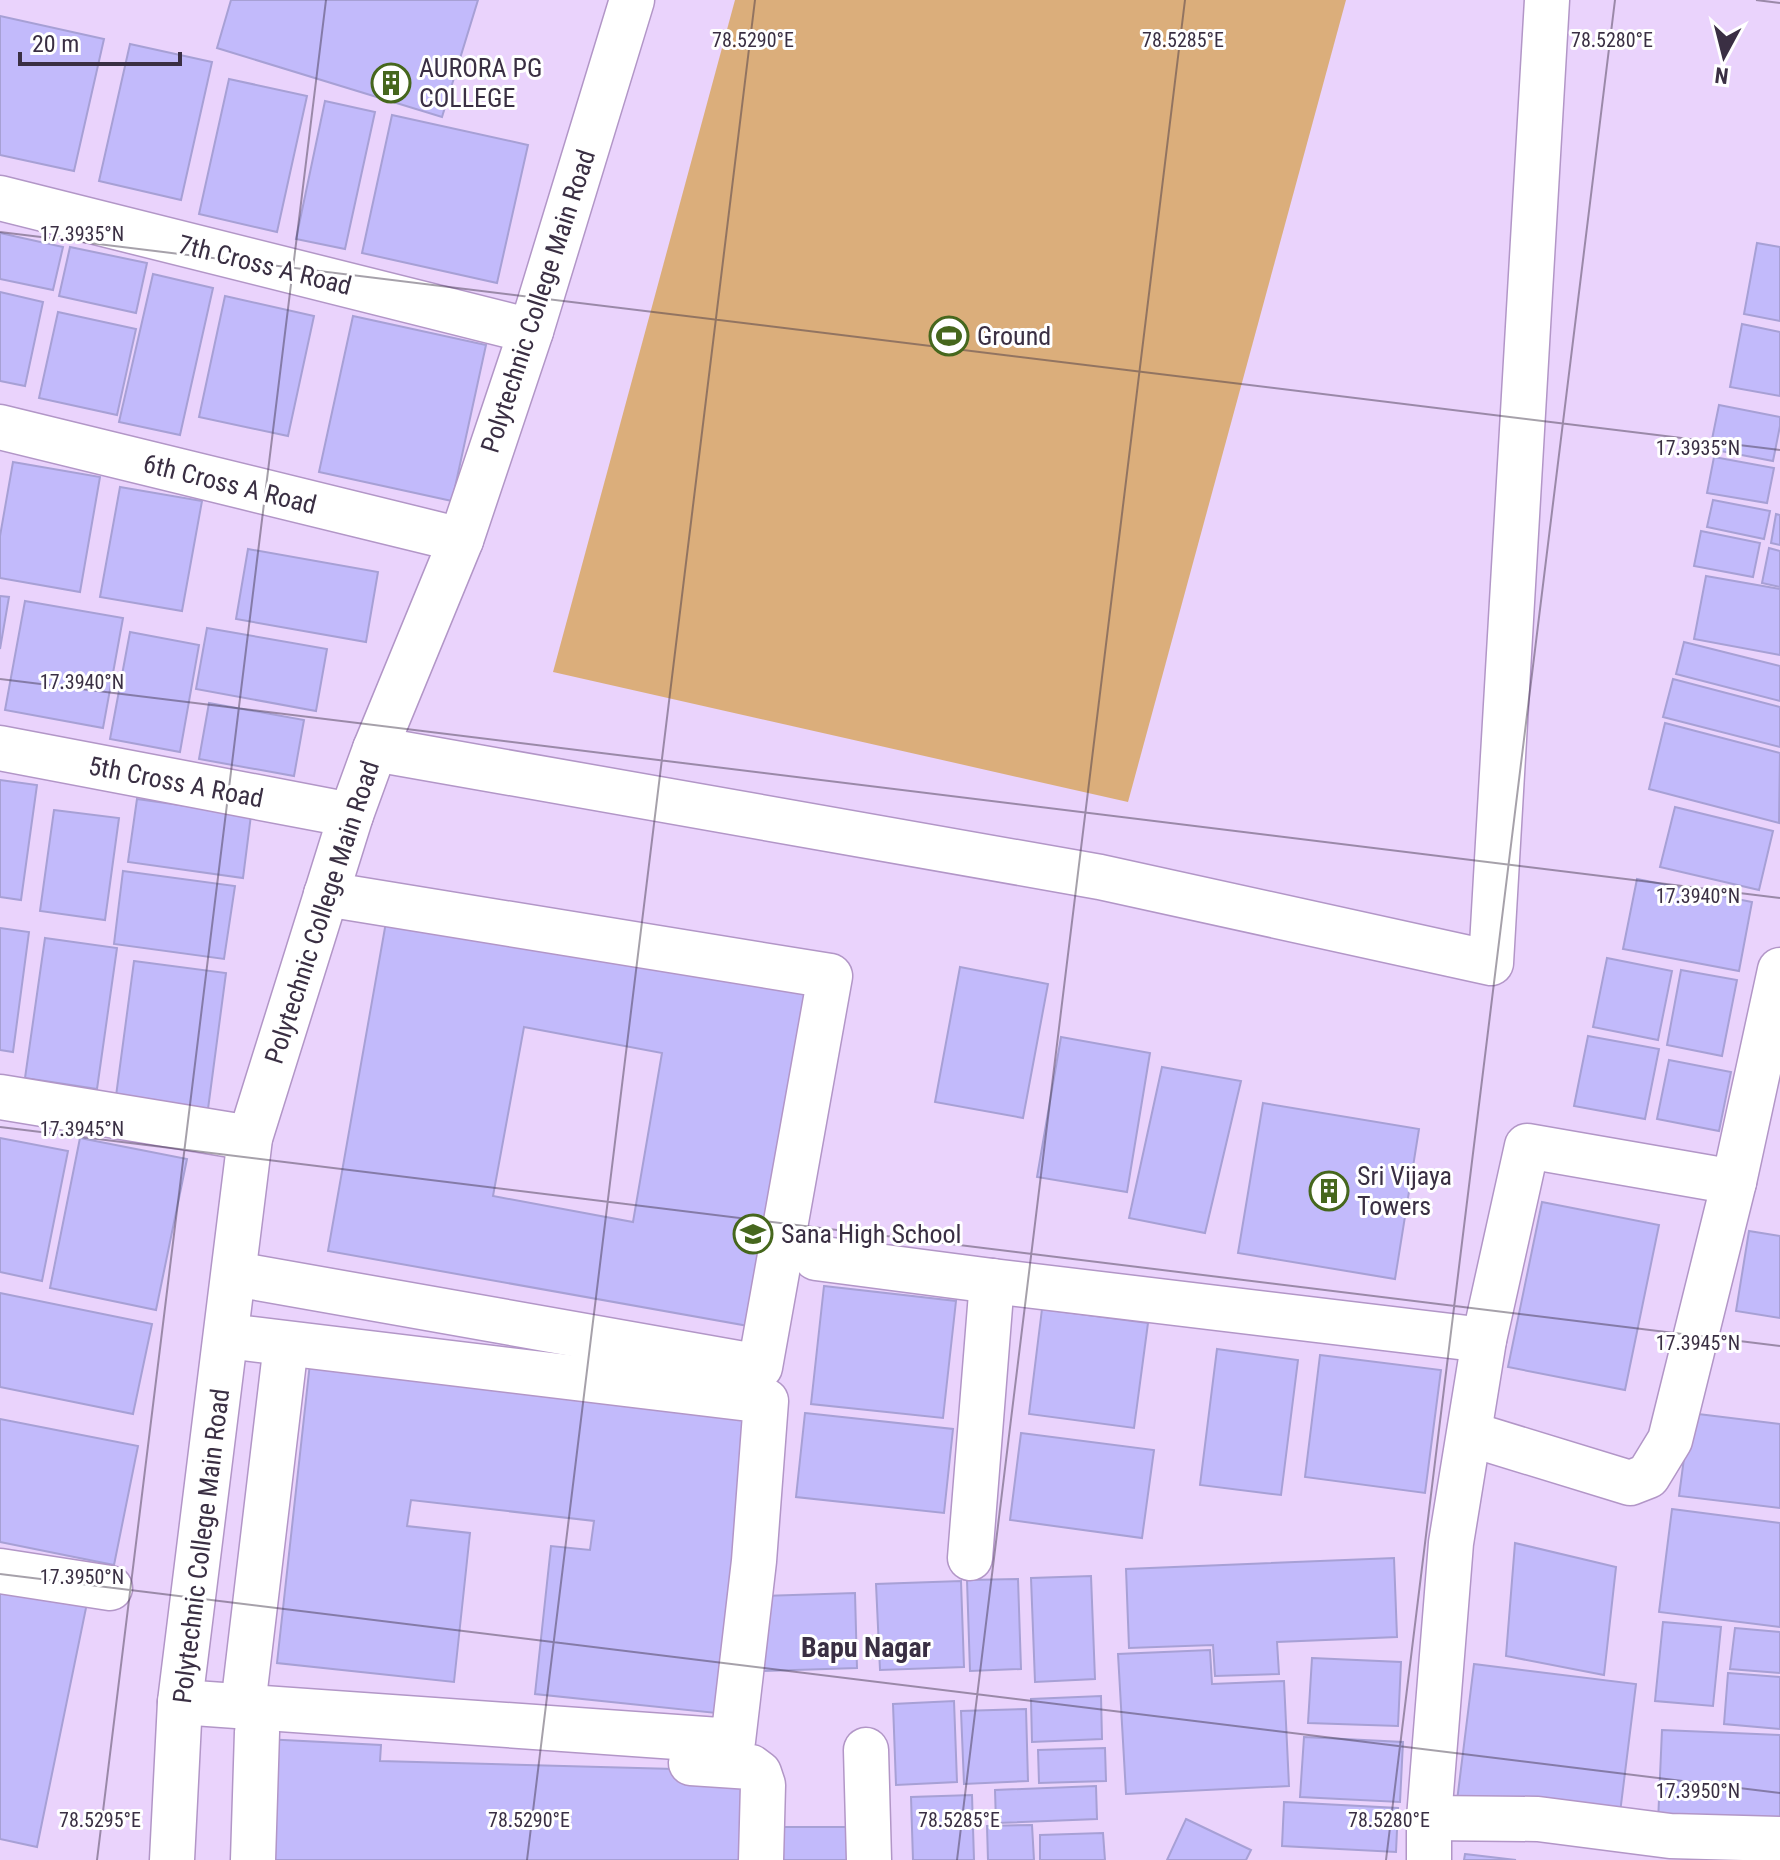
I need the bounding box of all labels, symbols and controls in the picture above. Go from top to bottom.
scale bar [20,16,180,66]
north arrow [1684,16,1764,96]
text: 78.5290°E [712,28,794,52]
text: 78.5285°E [1142,28,1224,52]
text: 78.5280°E [1571,28,1653,52]
text: 20 m [32,30,79,58]
place label: AURORA PG COLLEGE [419,53,542,113]
building icon: AURORA PG COLLEGE [370,62,412,104]
text: N [1713,62,1730,89]
street label: Polytechnic College Main Road [475,146,601,456]
text: 17.3935°N [40,222,124,246]
street label: 7th Cross A Road [175,229,355,301]
sports icon: Ground [928,315,970,357]
place label: Ground [977,321,1051,351]
text: 17.3935°N [1656,436,1740,460]
street label: 6th Cross A Road [140,448,320,520]
text: 17.3940°N [40,670,124,694]
street label: 5th Cross A Road [86,750,266,814]
street label: Polytechnic College Main Road [259,757,385,1067]
text: 17.3940°N [1656,884,1740,908]
text: 17.3945°N [40,1117,124,1141]
place label: Sri Vijaya Towers [1357,1161,1452,1221]
building icon: Sri Vijaya Towers [1308,1170,1350,1212]
school or university icon: Sana High School [732,1213,774,1255]
place label: Sana High School [781,1219,962,1249]
text: 17.3945°N [1656,1331,1740,1355]
street label: Polytechnic College Main Road [167,1387,235,1705]
text: 17.3950°N [40,1565,124,1589]
district label: Bapu Nagar [801,1631,931,1664]
text: 17.3950°N [1656,1779,1740,1803]
text: 78.5295°E [59,1808,141,1832]
text: 78.5290°E [488,1808,570,1832]
text: 78.5285°E [918,1808,1000,1832]
text: 78.5280°E [1348,1808,1430,1832]

